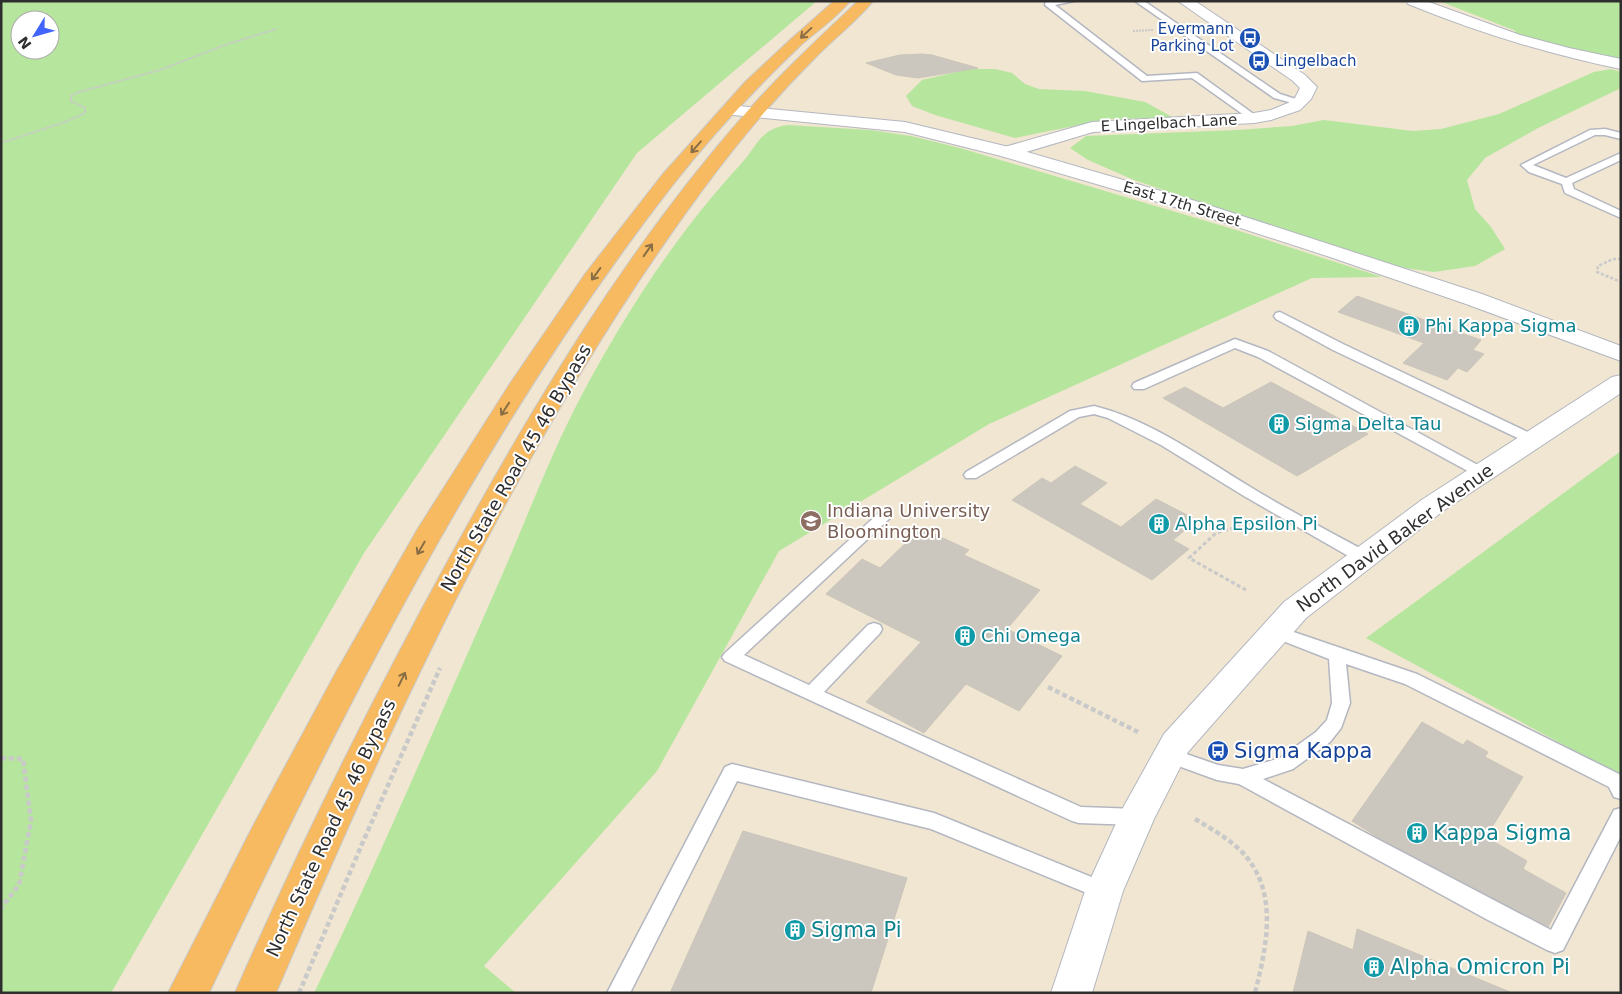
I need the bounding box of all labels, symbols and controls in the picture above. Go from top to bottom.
north arrow [10,10,60,60]
place label: Evermann Parking Lot [1150,20,1234,55]
bus stop icon: Evermann Parking Lot [1238,26,1262,50]
one-way arrow [799,27,812,39]
text: N [15,33,35,52]
bus stop icon: Lingelbach [1247,49,1271,73]
place label: Lingelbach [1275,52,1356,70]
street label: E Lingelbach Lane [1100,110,1238,136]
one-way arrow [690,140,702,153]
street label: East 17th Street [1121,178,1243,230]
one-way arrow [643,243,653,257]
one-way arrow [591,267,601,281]
building icon: Phi Kappa Sigma [1397,314,1421,338]
place label: Phi Kappa Sigma [1425,315,1577,336]
street label: North State Road 45 46 Bypass [436,340,595,595]
one-way arrow [500,402,510,416]
building icon: Sigma Delta Tau [1267,412,1291,436]
place label: Sigma Delta Tau [1295,413,1441,434]
street label: North David Baker Avenue [1292,459,1497,616]
place label: Indiana University Bloomington [827,500,990,542]
school or university icon: Indiana University Bloomington [799,509,823,533]
building icon: Alpha Epsilon Pi [1147,512,1171,536]
place label: Alpha Epsilon Pi [1175,513,1318,534]
one-way arrow [416,541,426,556]
building icon: Chi Omega [953,624,977,648]
place label: Chi Omega [981,625,1081,646]
one-way arrow [397,672,407,687]
street label: North State Road 45 46 Bypass [261,696,400,960]
bus stop icon: Sigma Kappa [1206,739,1230,763]
place label: Sigma Kappa [1234,739,1372,763]
building icon: Kappa Sigma [1405,821,1429,845]
place label: Kappa Sigma [1433,821,1571,845]
building icon: Sigma Pi [783,918,807,942]
place label: Sigma Pi [811,918,902,942]
building icon: Alpha Omicron Pi [1362,955,1386,979]
place label: Alpha Omicron Pi [1390,955,1570,979]

